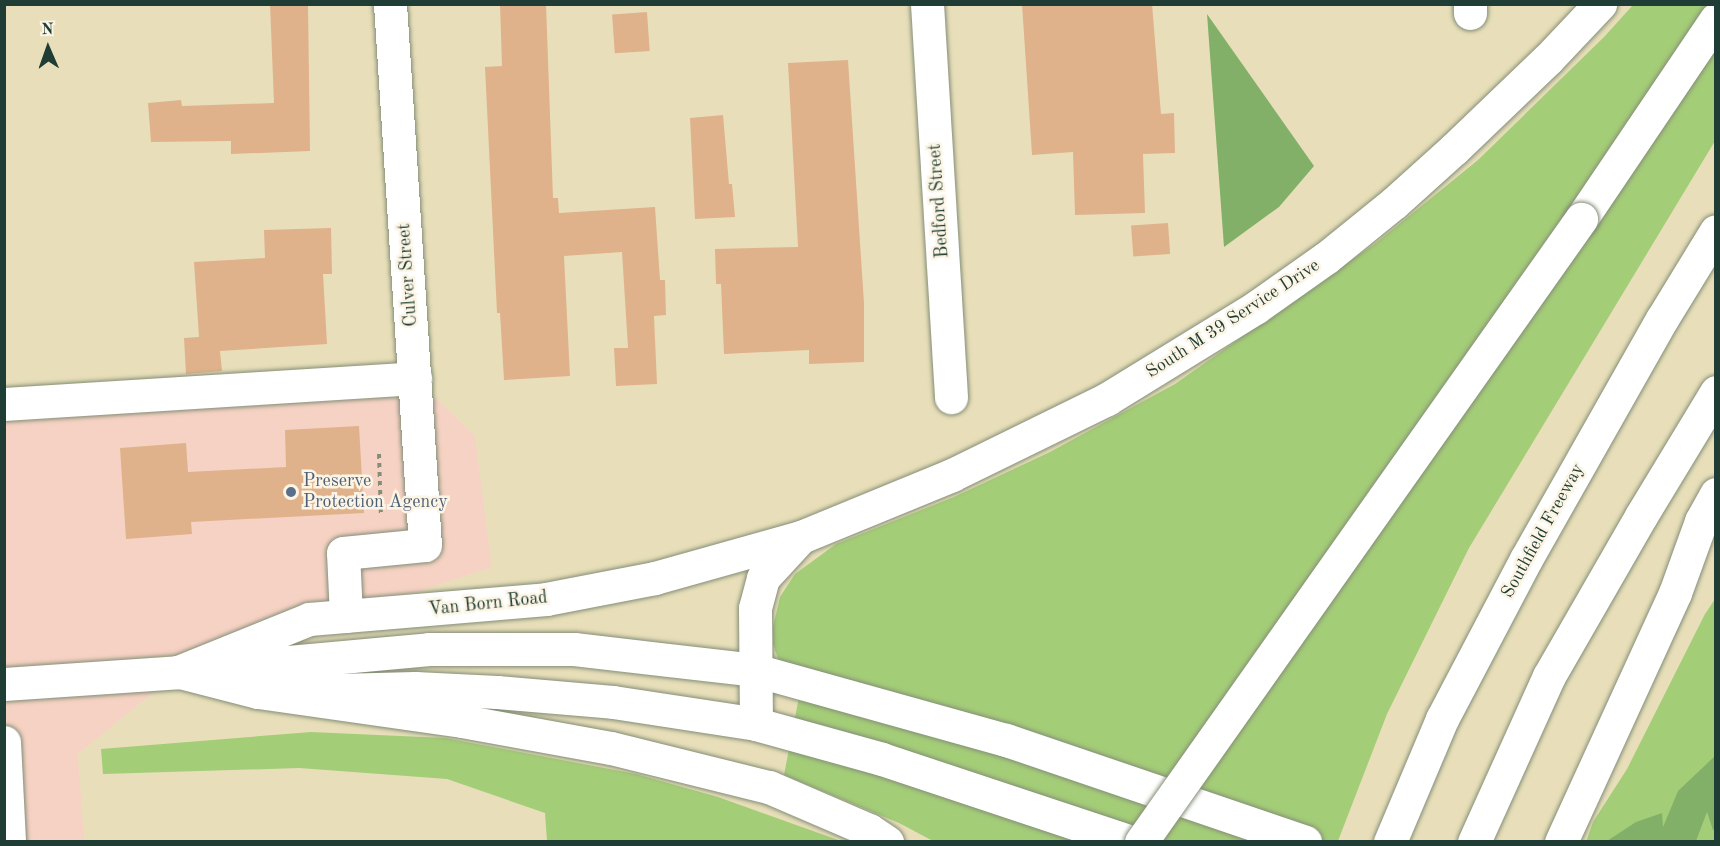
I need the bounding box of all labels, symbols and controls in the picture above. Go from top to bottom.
north arrow [18,18,78,78]
text: N [41,22,54,38]
street label: Bedford Street [924,143,954,259]
street label: Culver Street [394,223,422,327]
street label: South M 39 Service Drive [1142,255,1324,383]
street label: Southfield Freeway [1497,460,1589,602]
place label: Preserve Protection Agency [303,471,448,514]
marker: Preserve Protection Agency [284,485,298,499]
street label: Van Born Road [427,587,549,621]

